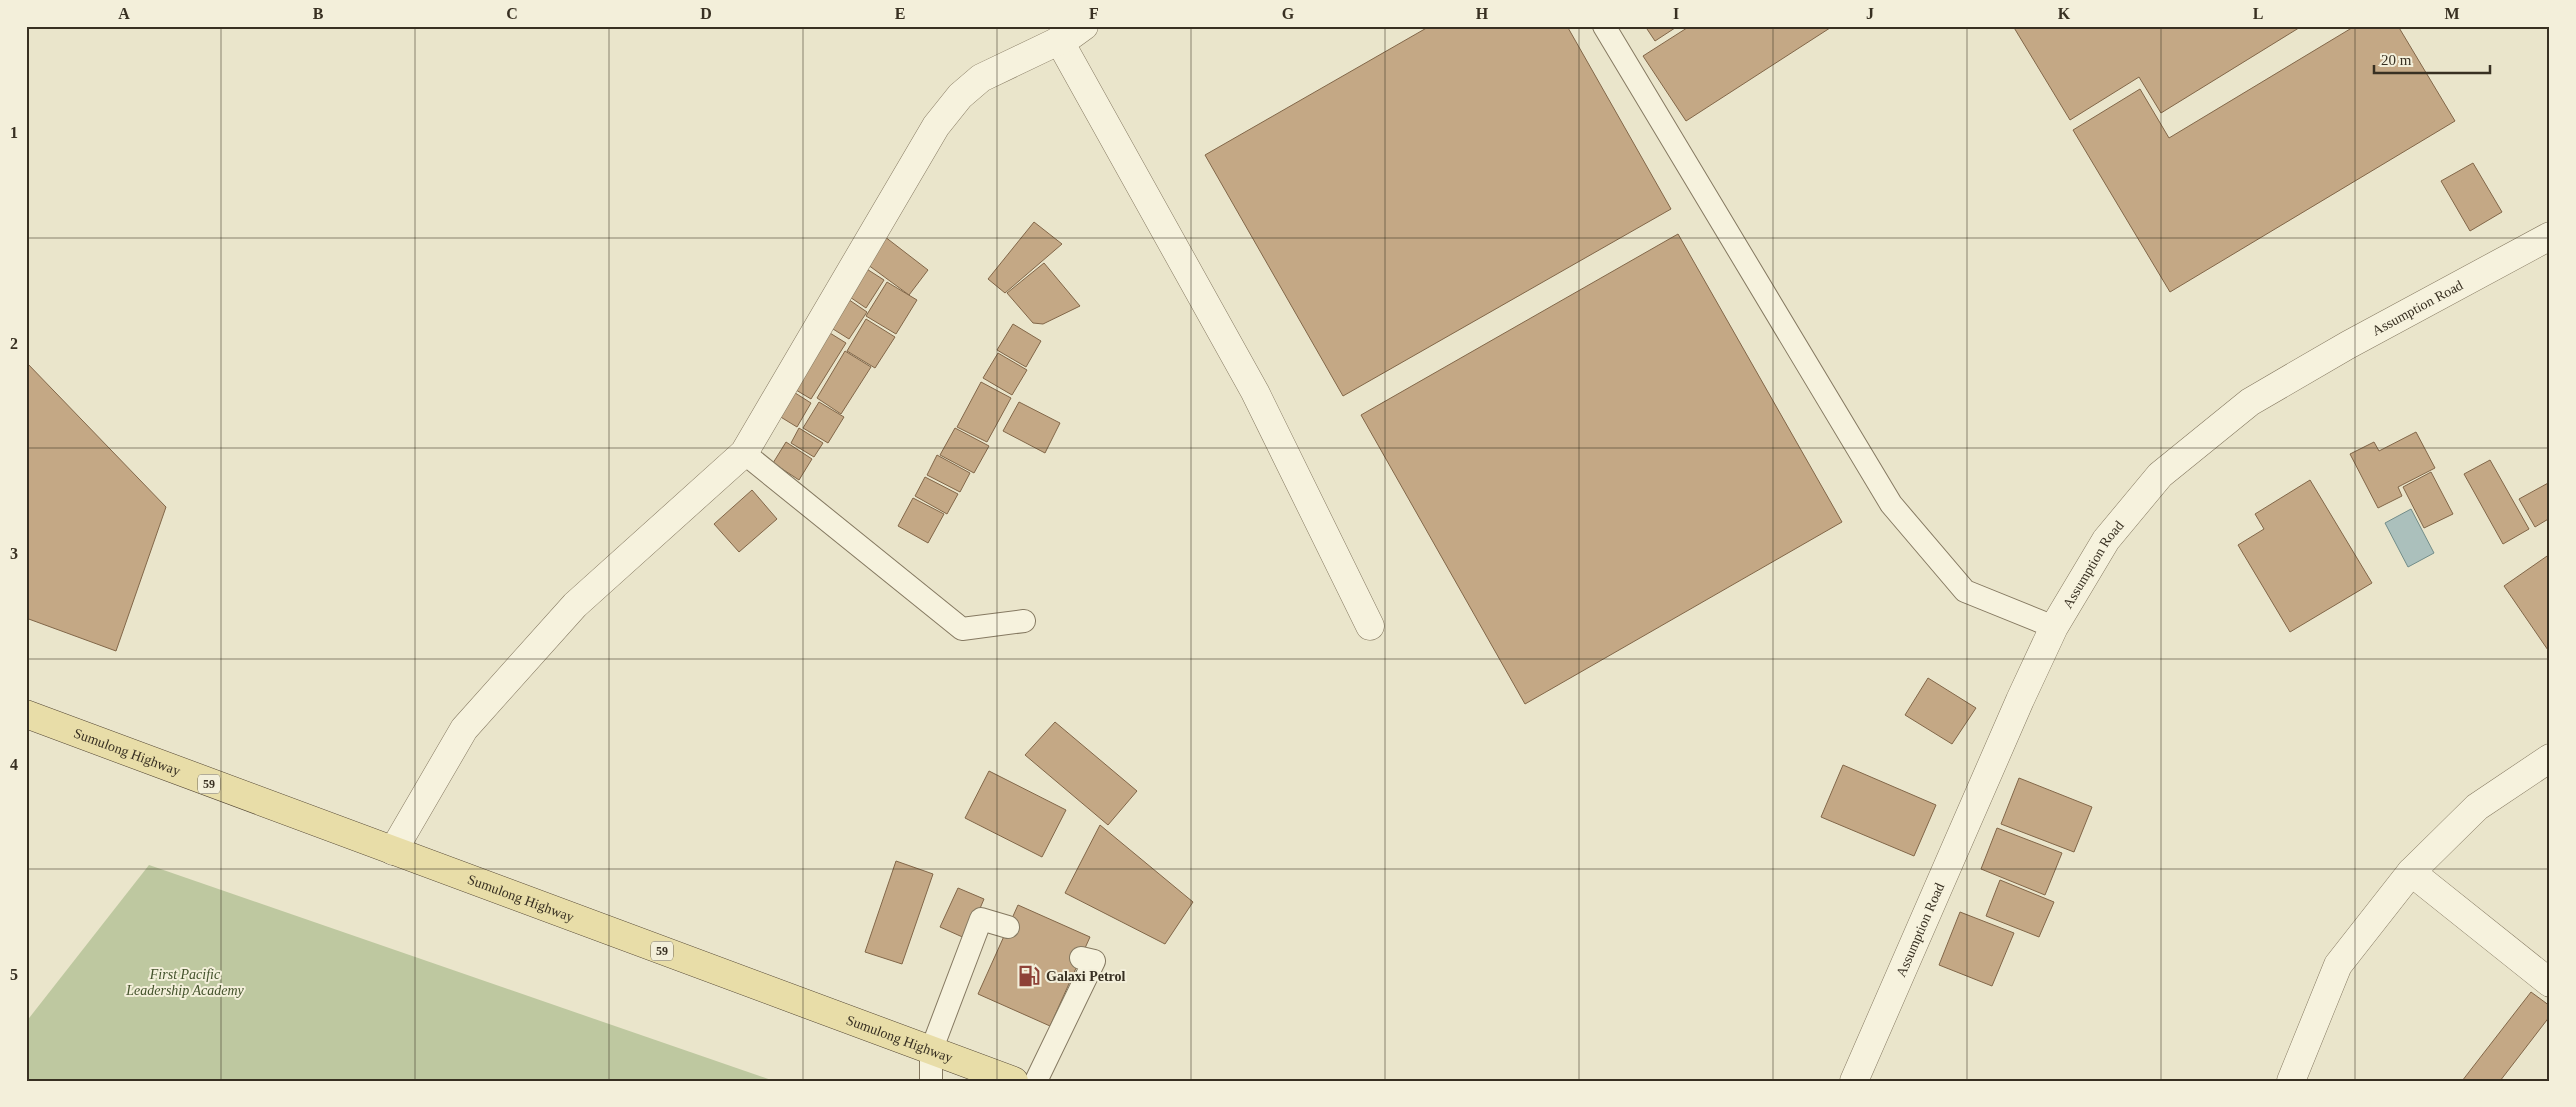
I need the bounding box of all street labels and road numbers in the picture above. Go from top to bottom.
street label: Assumption Road [2370,278,2465,339]
street label: Assumption Road [2060,518,2127,611]
street label: Sumulong Highway [72,725,182,779]
road number: 59 [198,774,220,794]
street label: Sumulong Highway [465,872,576,925]
street label: Assumption Road [1893,881,1947,979]
road number: 59 [651,941,673,960]
street label: Sumulong Highway [844,1012,955,1066]

